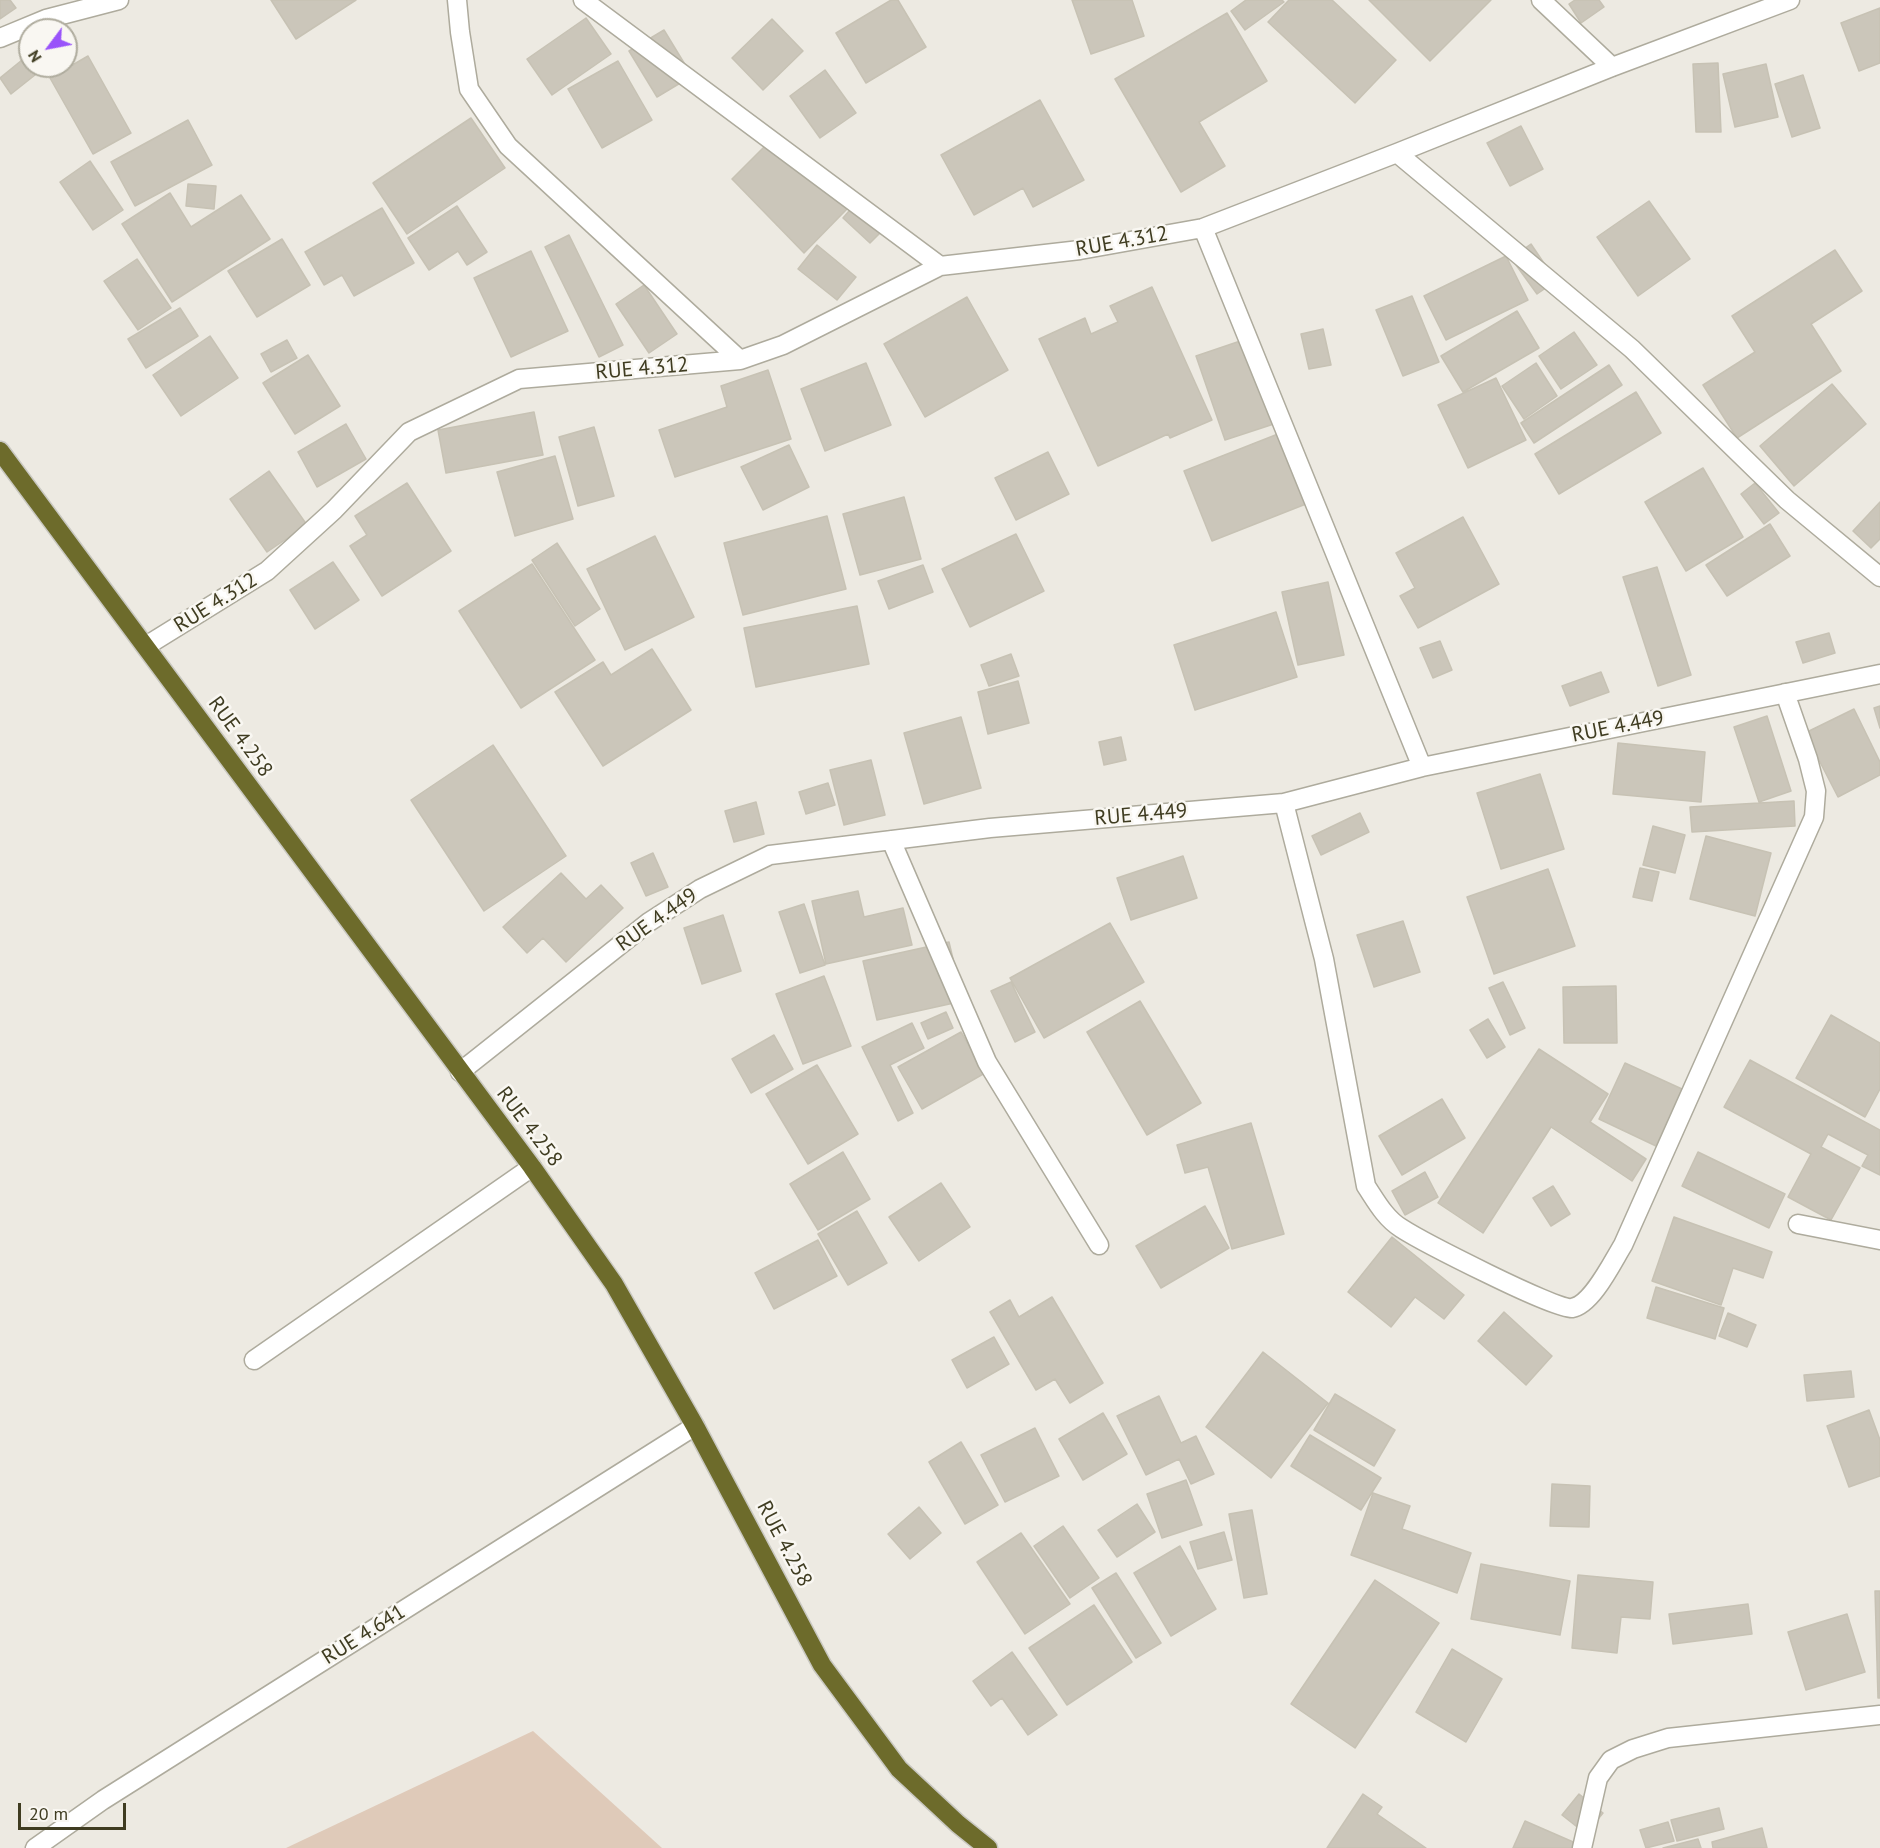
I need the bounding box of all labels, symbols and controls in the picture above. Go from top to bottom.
north arrow [18,18,78,78]
text: N [23,47,46,66]
street label: RUE 4.312 [1074,221,1170,263]
street label: RUE 4.312 [594,352,690,386]
street label: RUE 4.312 [170,568,262,638]
street label: RUE 4.258 [202,692,278,782]
street label: RUE 4.449 [1570,706,1666,748]
street label: RUE 4.449 [1093,798,1189,832]
street label: RUE 4.449 [612,883,702,957]
street label: RUE 4.258 [491,1082,567,1172]
street label: RUE 4.258 [751,1497,817,1591]
street label: RUE 4.641 [318,1600,410,1670]
scale bar [21,1791,129,1829]
text: 20 m [29,1802,68,1825]

